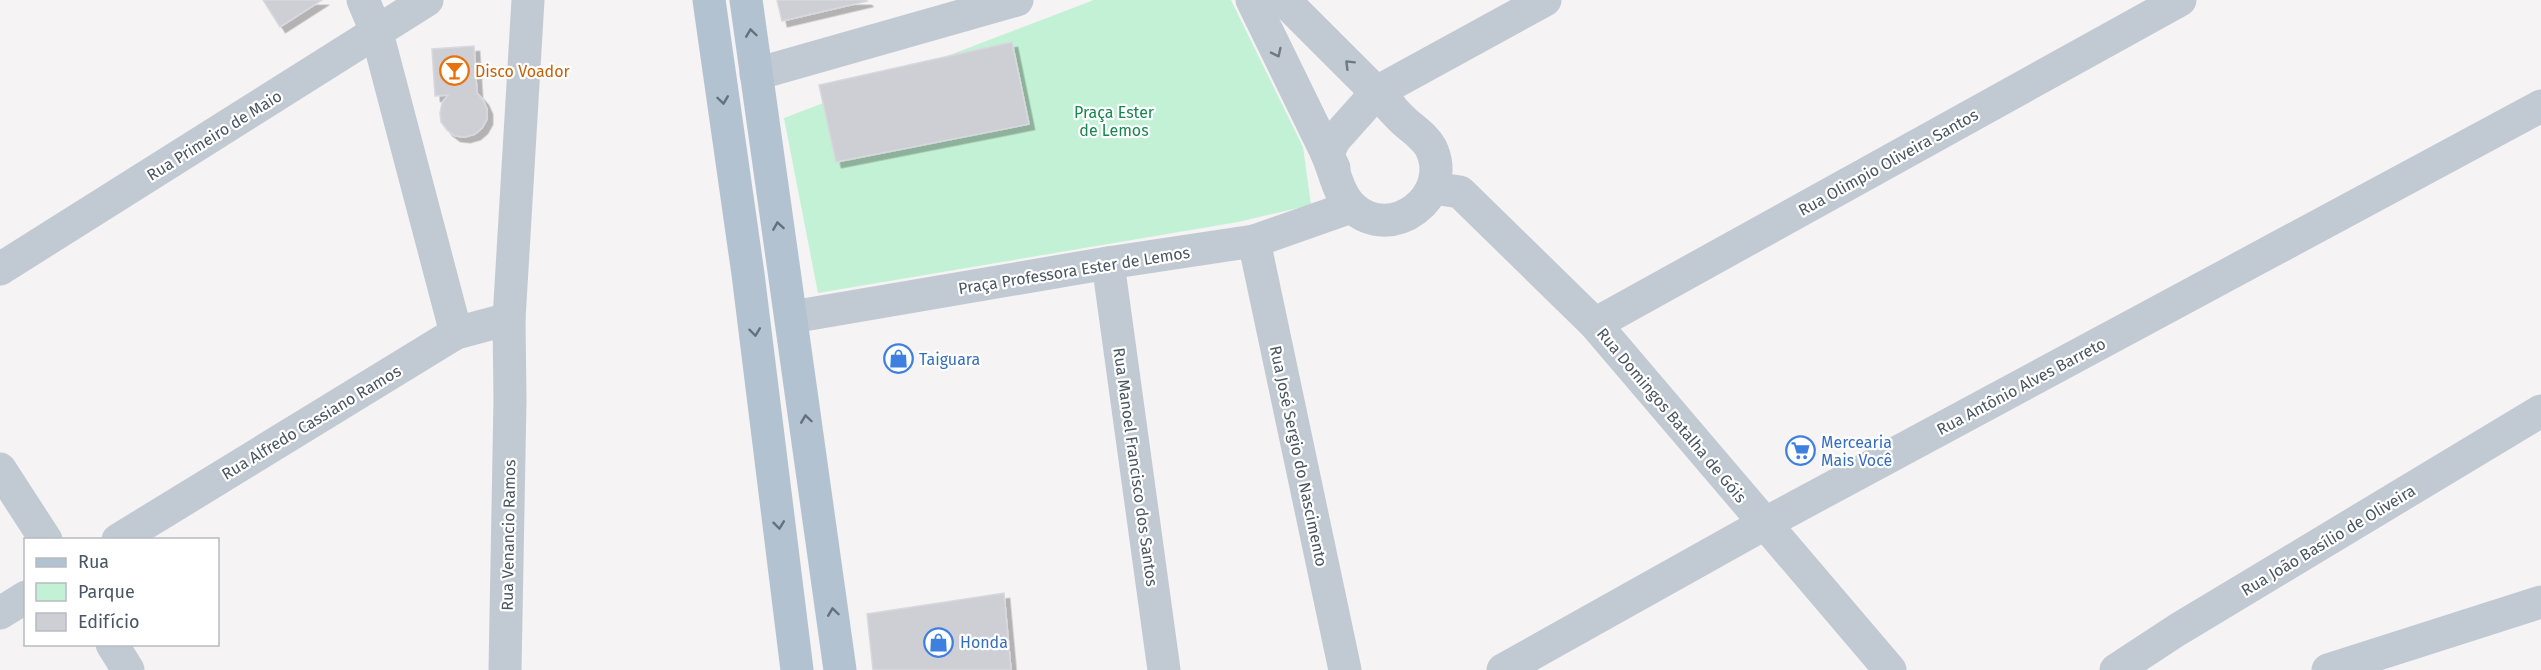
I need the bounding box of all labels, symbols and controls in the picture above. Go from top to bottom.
one-way arrow [745,28,757,37]
one-way arrow [1270,46,1282,57]
bar icon: Disco Voador [438,55,470,87]
one-way arrow [1345,61,1356,72]
place label: Disco Voador [475,62,570,81]
street label: Rua Primeiro de Maio [143,86,285,185]
one-way arrow [717,95,729,104]
park label: Praça Ester de Lemos [1074,103,1155,140]
street label: Rua Olimpio Oliveira Santos [1795,105,1981,220]
one-way arrow [773,221,785,230]
street label: Praça Professora Ester de Lemos [957,243,1191,299]
street label: Rua Domingos Batalha de Góis [1593,324,1750,506]
one-way arrow [749,327,761,337]
street label: Rua Antônio Alves Barreto [1933,334,2109,439]
shop icon: Taiguara [882,343,914,375]
street label: Rua José Sergio do Nascimento [1266,344,1331,568]
street label: Rua Manoel Francisco dos Santos [1109,347,1162,588]
place label: Taiguara [919,350,980,369]
street label: Rua Alfredo Cassiano Ramos [218,361,404,484]
one-way arrow [801,414,813,423]
place label: Mercearia Mais Você [1821,433,1892,470]
supermarket icon: Mercearia Mais Você [1784,435,1816,467]
street label: Rua Venancio Ramos [498,459,519,611]
street label: Rua João Basílio de Oliveira [2238,481,2419,600]
one-way arrow [773,521,785,530]
legend [24,538,219,646]
text: Rua [78,551,109,573]
text: Parque [78,581,135,603]
one-way arrow [827,607,839,617]
text: Edifício [78,611,140,633]
shop icon: Honda [923,626,955,658]
place label: Honda [960,633,1008,652]

